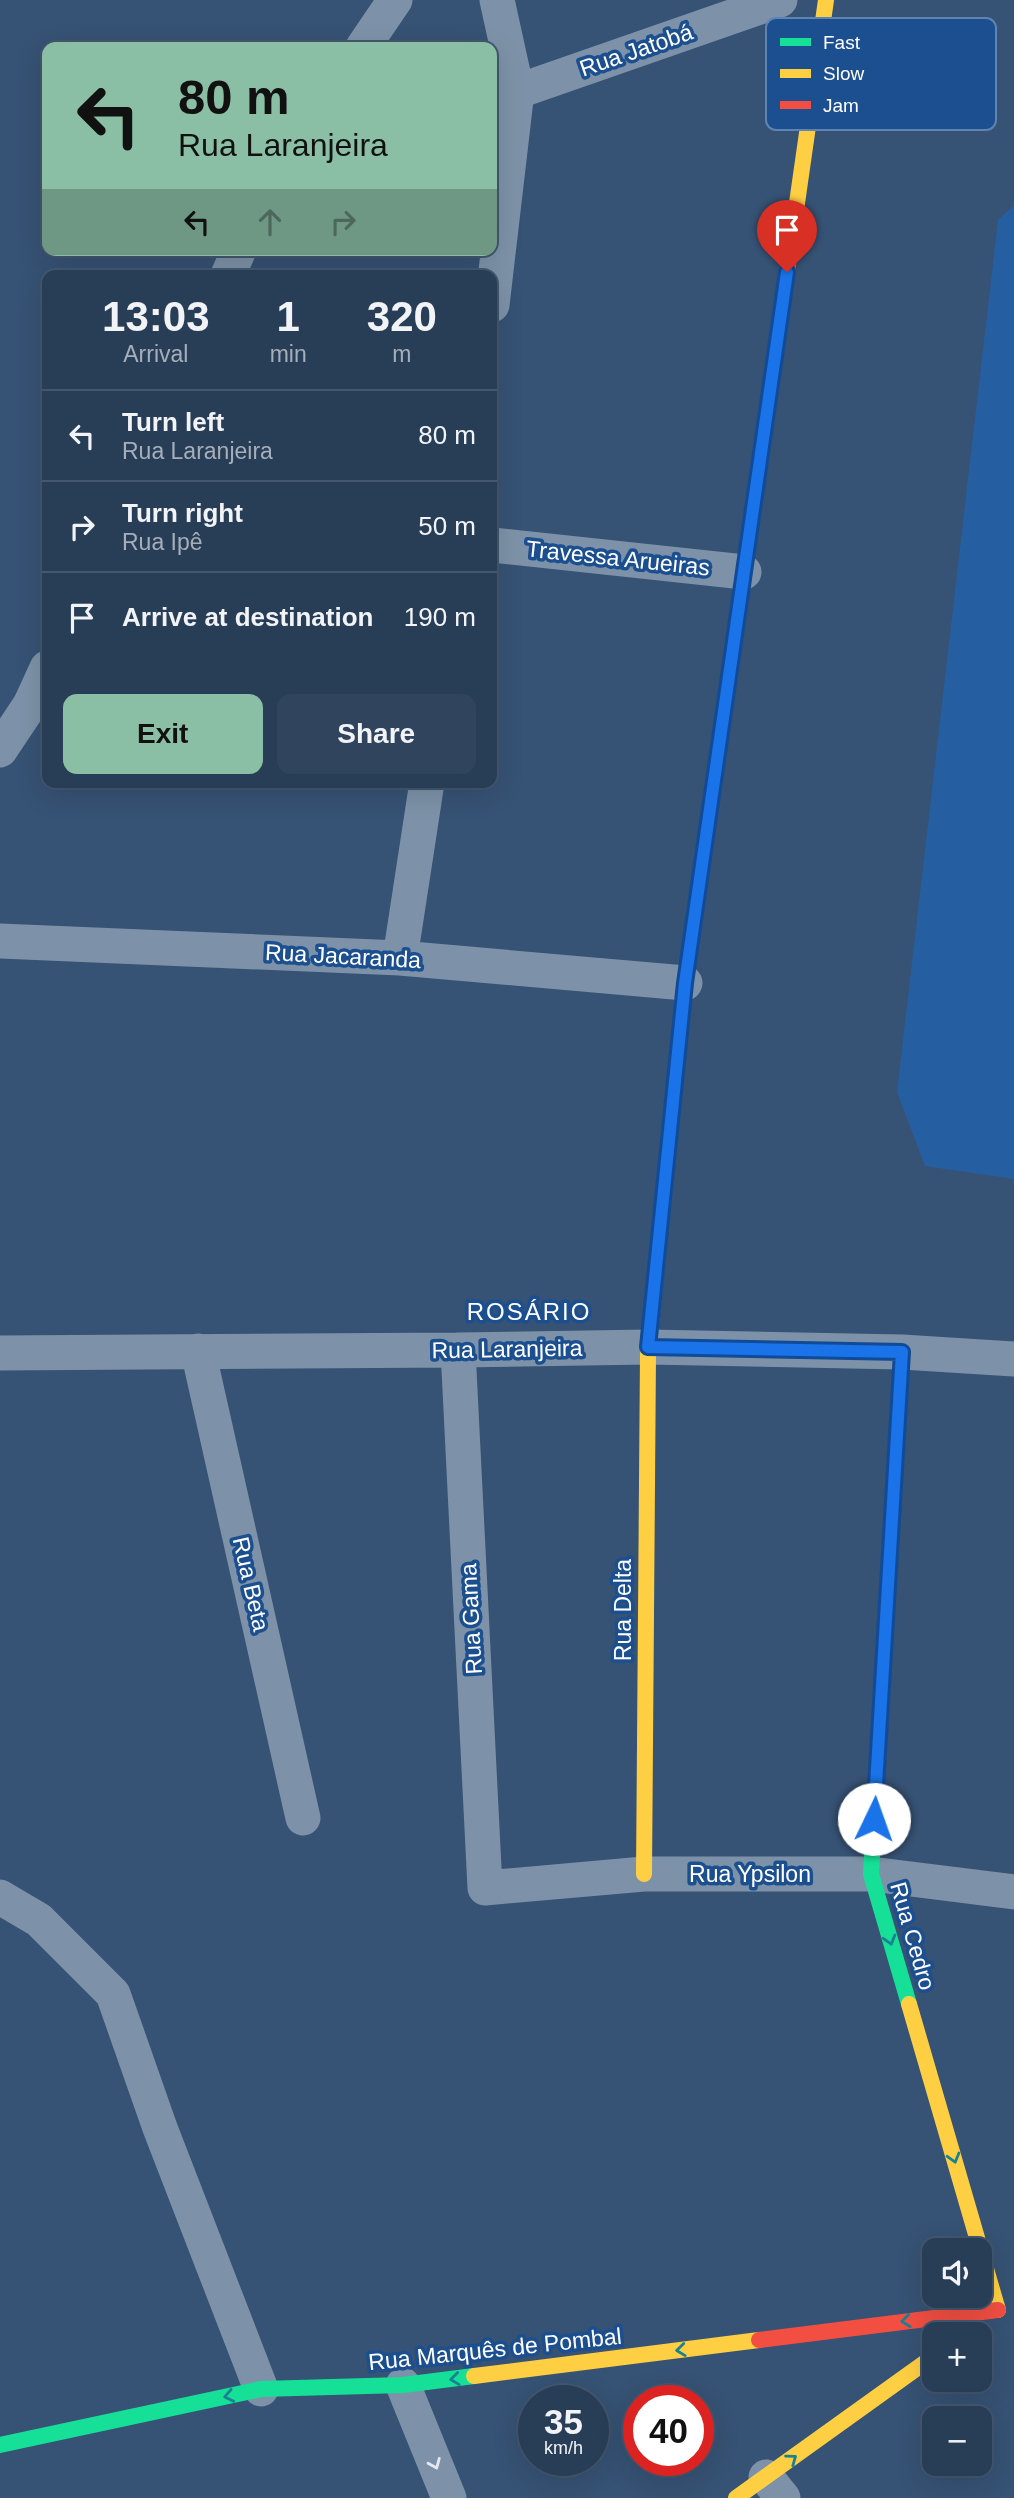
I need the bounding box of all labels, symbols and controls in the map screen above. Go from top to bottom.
street label: Rua Jatobá [576,18,696,81]
legend [766,18,996,130]
text: Fast [823,32,861,53]
text: Slow [823,63,864,84]
icon: left [63,70,154,161]
text: 80 m [178,70,290,124]
text: Jam [823,95,859,116]
text: Rua Laranjeira [178,127,388,163]
pin [757,200,817,272]
icon: left [178,203,216,241]
icon: ahead [251,203,289,241]
icon: right [324,203,362,241]
icon: arrive [768,211,806,249]
text: 13:03 [102,293,210,340]
text: 1 [276,293,300,340]
text: 320 [367,293,437,340]
text: Arrival [123,341,188,367]
text: min [270,341,307,367]
text: m [392,341,411,367]
text: Turn left [122,407,224,437]
icon: left [63,417,101,455]
text: 80 m [418,420,476,450]
text: Rua Laranjeira [122,438,273,464]
text: Turn right [122,498,243,528]
icon: right [63,508,101,546]
text: 50 m [418,511,476,541]
text: Rua Ipê [122,529,203,555]
street label: Travessa Arueiras [525,535,711,581]
icon: arrive [63,599,101,637]
text: Arrive at destination [122,602,373,632]
text: 190 m [404,602,476,632]
button: Exit [63,694,263,774]
button: Share [277,694,476,774]
street label: Rua Jacaranda [264,939,422,973]
district label: ROSÁRIO [467,1298,591,1325]
street label: Rua Laranjeira [431,1335,583,1363]
street label: Rua Beta [228,1534,274,1634]
street label: Rua Delta [610,1559,636,1661]
street label: Rua Gama [455,1563,487,1675]
position arrow [837,1782,911,1856]
street label: Rua Ypsilon [689,1861,811,1887]
street label: Rua Cedro [885,1879,941,1993]
one-way arrow [882,1933,897,1945]
one-way arrow [946,2152,961,2164]
map controls [922,2238,992,2476]
button: sound [922,2238,992,2308]
one-way arrow [901,2314,912,2329]
button: + [922,2322,992,2392]
street label: Rua Marquês de Pombal [367,2323,623,2375]
one-way arrow [675,2343,687,2358]
one-way arrow [449,2371,461,2386]
speed limit sign: 40 [623,2385,714,2476]
one-way arrow [223,2387,235,2402]
text: 35 [544,2402,583,2441]
button: − [922,2406,992,2476]
text: km/h [544,2438,583,2458]
one-way arrow [784,2455,797,2467]
one-way arrow [427,2458,441,2470]

